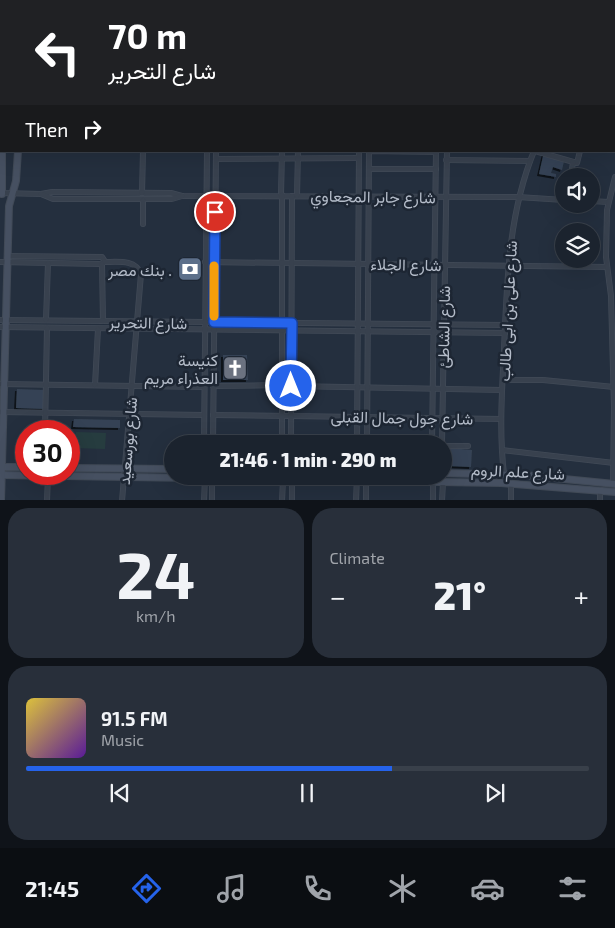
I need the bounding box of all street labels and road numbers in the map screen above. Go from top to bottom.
street label: شارع جابر المجعاوي [310,185,436,212]
street label: شارع على بن ابى طالب [494,240,523,382]
street label: شارع الجلاء [370,254,442,277]
street label: شارع الشاطئ [433,286,456,369]
street label: شارع التحرير [107,312,187,335]
street label: شارع بورسعيد [114,396,143,486]
street label: شارع جول جمال القبلى [331,406,473,431]
street label: شارع علم الروم [471,459,565,486]

